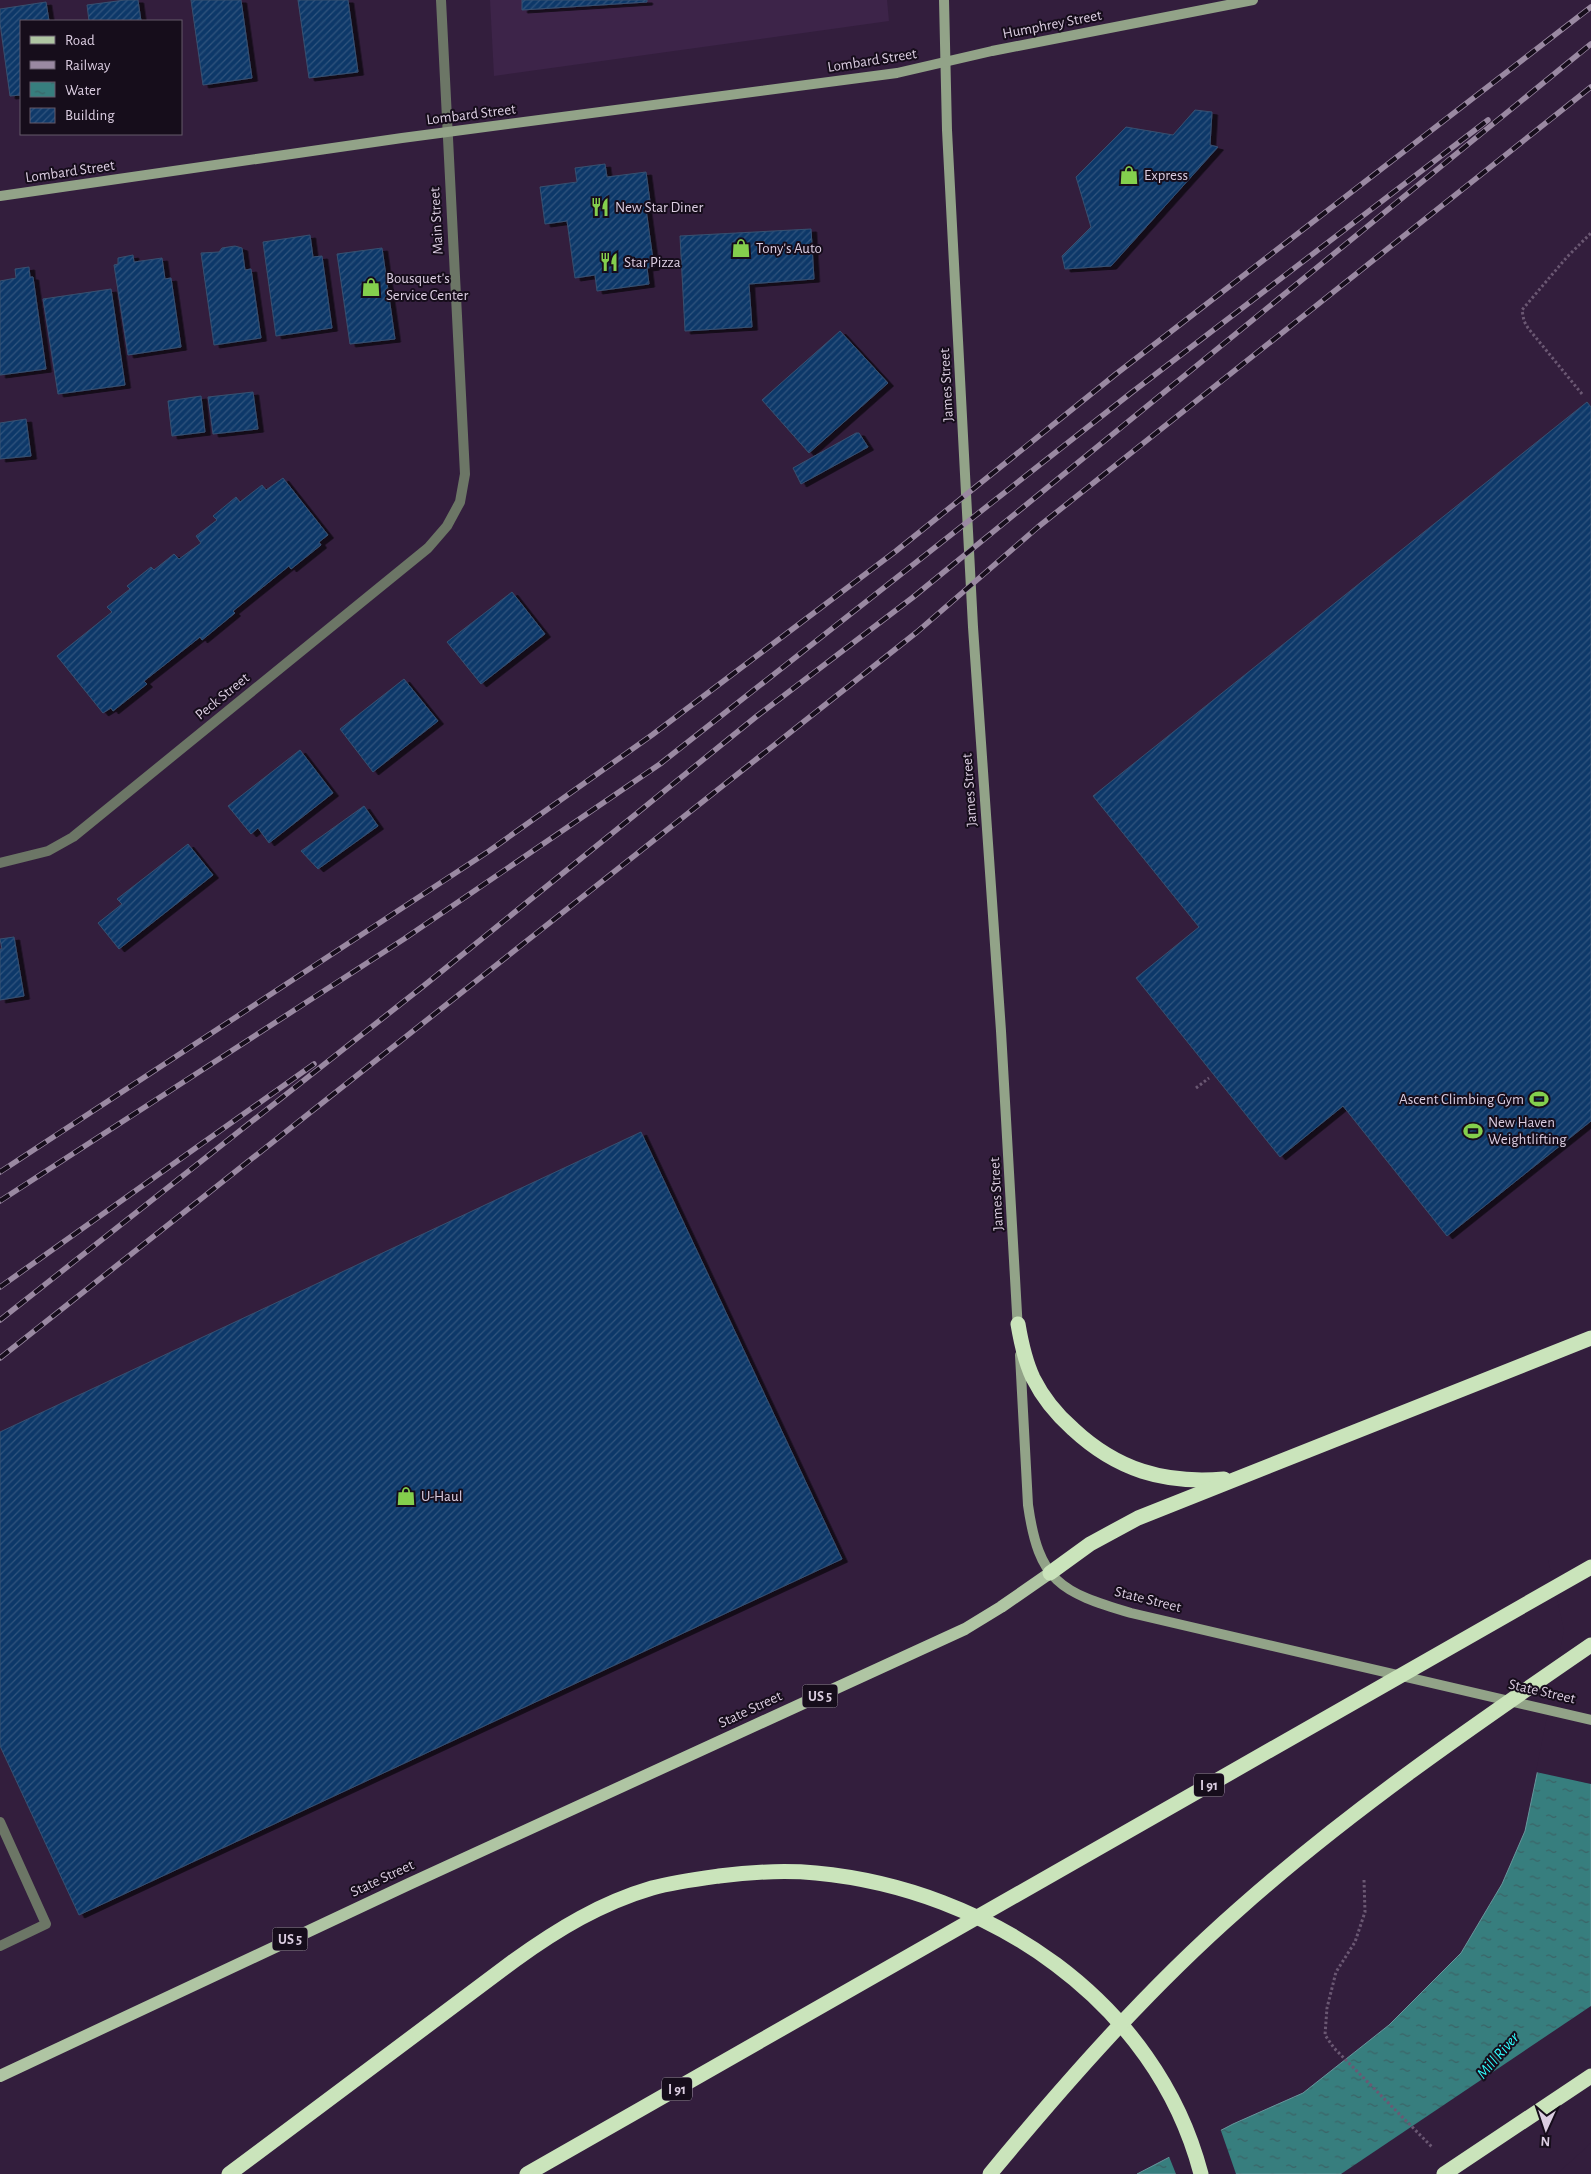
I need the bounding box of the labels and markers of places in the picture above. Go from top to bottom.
shop icon: Express [1118,164,1140,186]
place label: Express [1144,168,1188,183]
restaurant icon: New Star Diner [589,196,611,218]
place label: New Star Diner [615,200,703,215]
shop icon: Tony's Auto [730,237,752,259]
place label: Tony's Auto [756,241,822,256]
restaurant icon: Star Pizza [598,251,620,273]
place label: Star Pizza [624,255,681,270]
place label: Bousquet's Service Center [386,271,469,303]
shop icon: Bousquet's Service Center [360,276,382,298]
sports icon: Ascent Climbing Gym [1528,1088,1550,1110]
place label: Ascent Climbing Gym [1399,1092,1524,1107]
place label: New Haven Weightlifting [1488,1115,1567,1147]
sports icon: New Haven Weightlifting [1462,1120,1484,1142]
shop icon: U-Haul [395,1485,417,1507]
place label: U-Haul [421,1489,462,1504]

